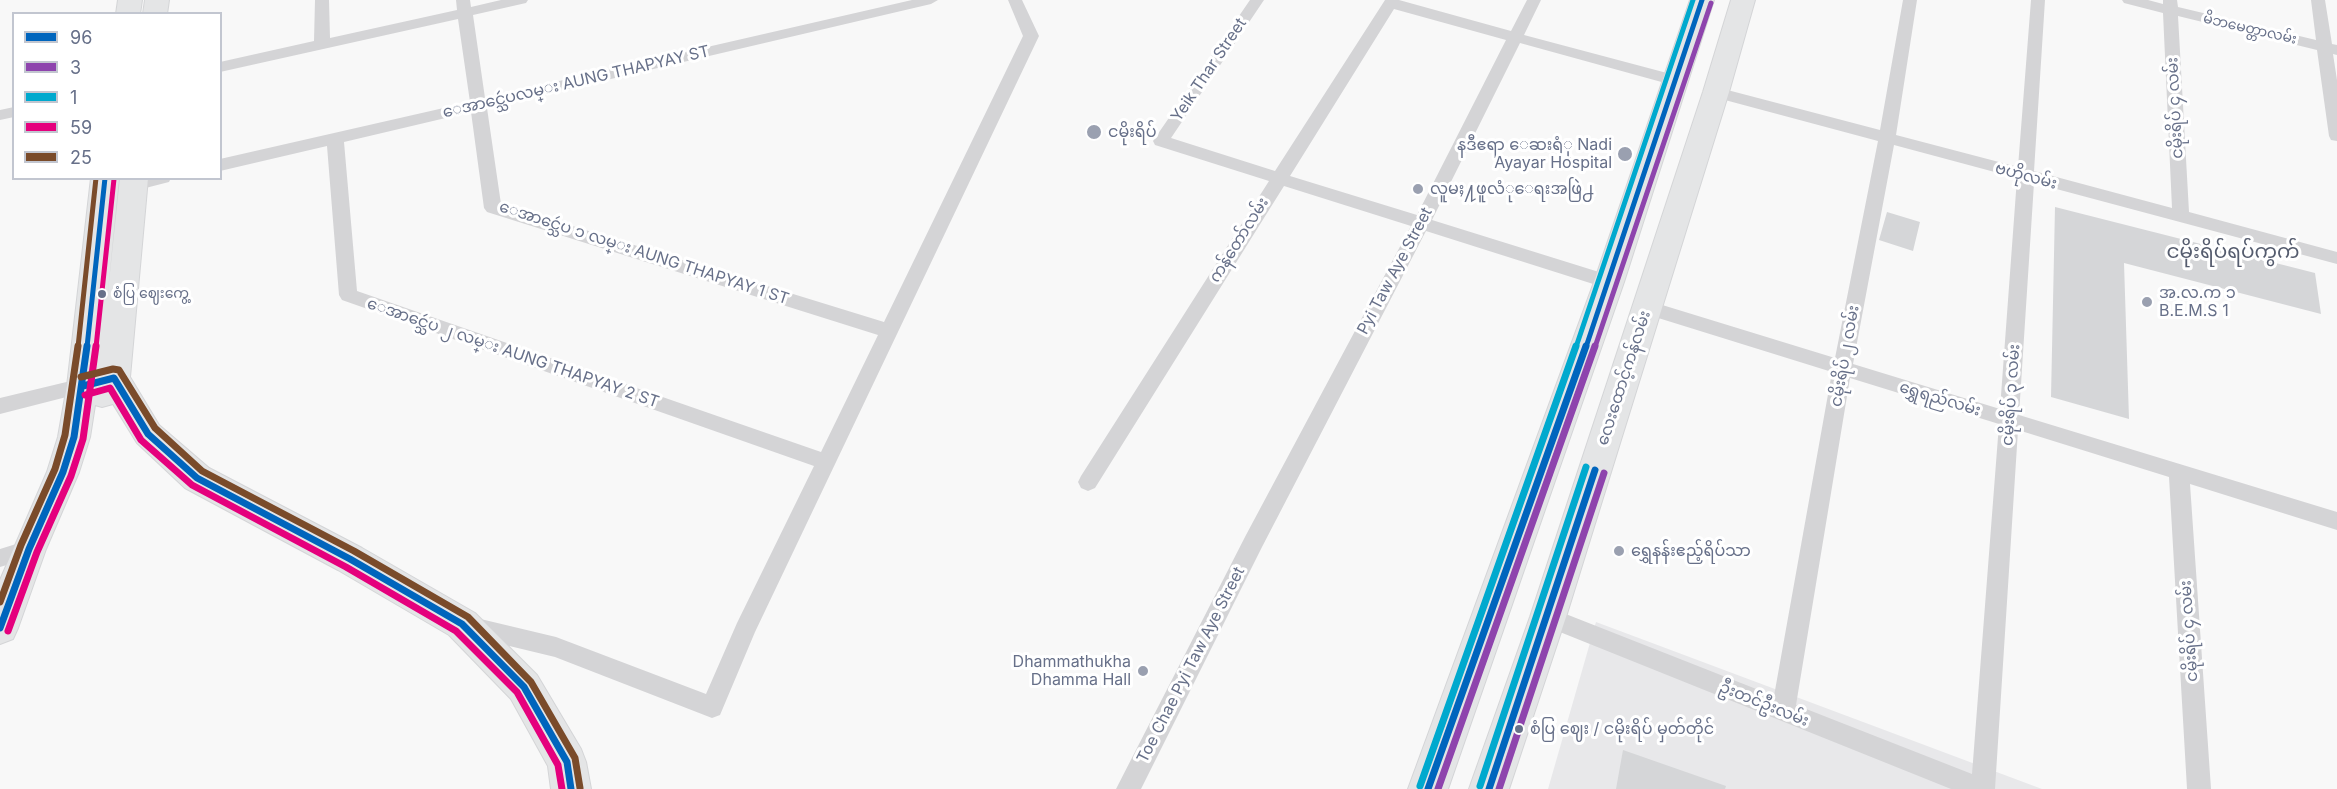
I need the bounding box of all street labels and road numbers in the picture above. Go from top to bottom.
street label: မိဘမေတ္တာလမ်း [2202,10,2298,48]
street label: Yeik Thar Street [1167,15,1251,125]
street label: ေအာင္သေဴပလမ္း AUNG THAPYAY ST [441,42,711,122]
street label: ငမိုးရိပ် ၄ လမ်း [2163,57,2187,159]
street label: ဗဟိုလမ်း [1993,159,2059,193]
street label: ကန်တော်လမ်း [1205,194,1273,286]
street label: ေအာင္သေဴပ ၁ လမ္း AUNG THAPYAY 1 ST [497,197,791,309]
street label: Pyi Taw Aye Street [1353,204,1437,338]
street label: ေအာင္သေဴပ ၂ လမ္း AUNG THAPYAY 2 ST [365,294,661,412]
street label: ငမိုးရိပ် ၂ လမ်း [1827,304,1863,408]
street label: လေးထောင့်ကန်လမ်း [1593,308,1655,448]
street label: ငမိုးရိပ် ၃ လမ်း [1998,344,2024,446]
street label: ရွှေရည်လမ်း [1897,378,1983,420]
street label: Toe Chae Pyi Taw Aye Street [1133,564,1249,766]
street label: ငမိုးရိပ် ၄ လမ်း [2176,580,2202,682]
street label: ဦးတင်ဦးလမ်း [1716,677,1812,731]

